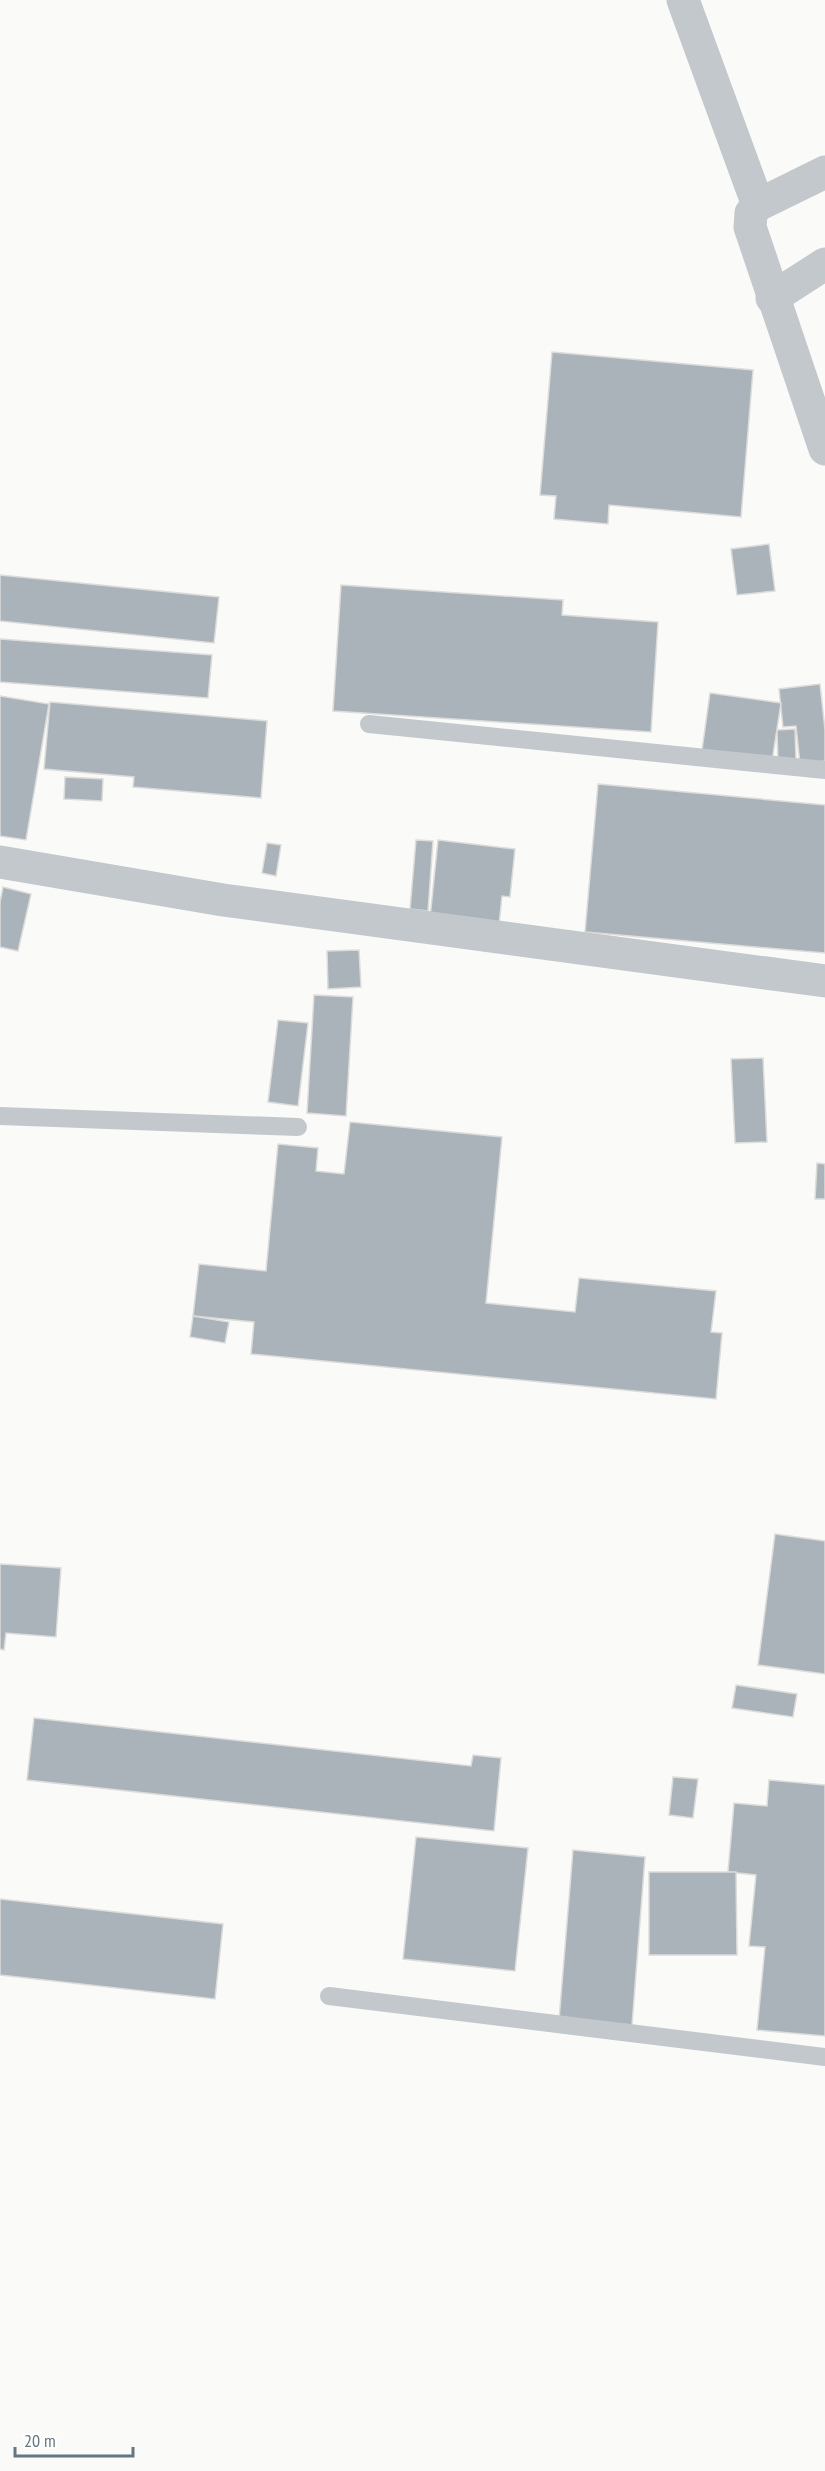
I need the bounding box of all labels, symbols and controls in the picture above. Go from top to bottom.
scale bar [15,2420,134,2458]
text: 20 m [24,2429,56,2452]

